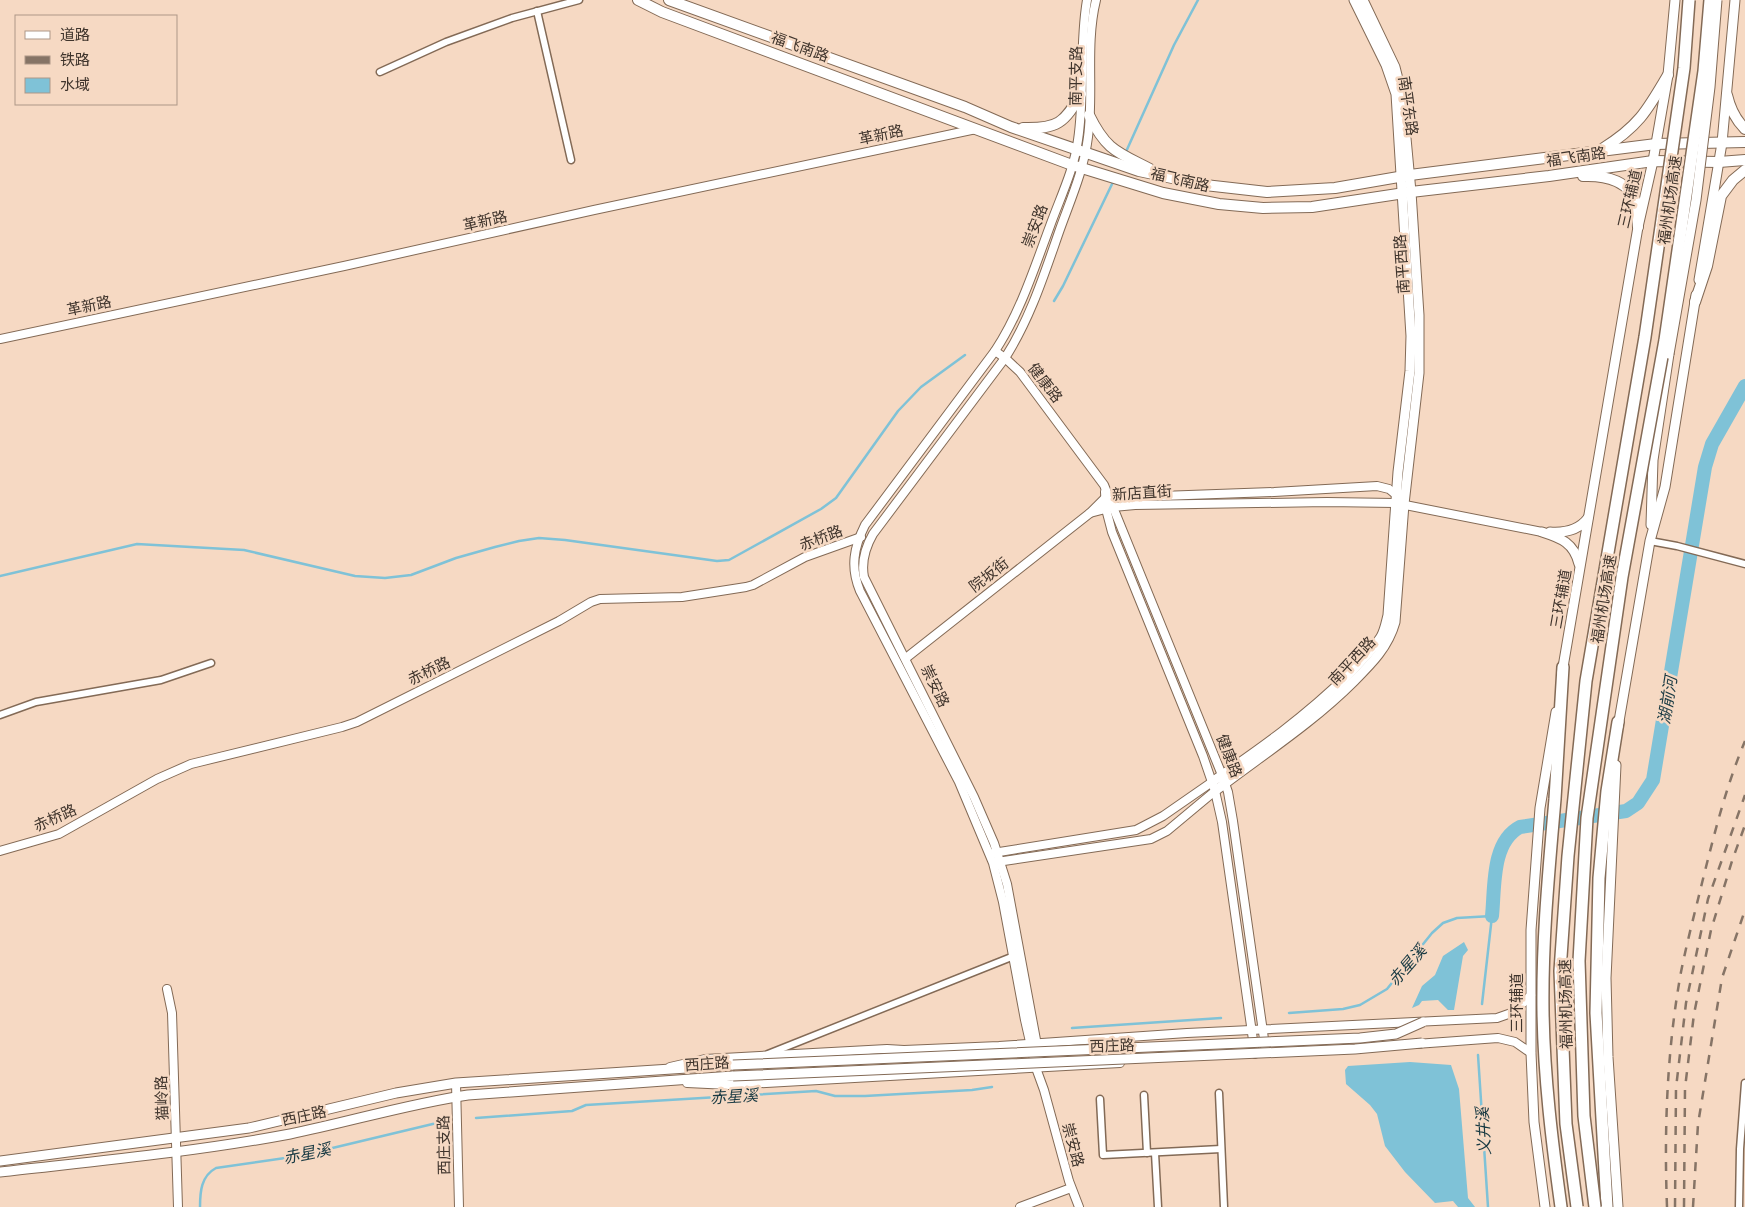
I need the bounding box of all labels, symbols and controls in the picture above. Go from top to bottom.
legend [15,15,178,105]
text: 道路 [60,26,90,44]
street label: 福飞南路 [769,28,831,66]
street label: 南平支路 [1066,46,1086,106]
text: 铁路 [60,51,90,69]
street label: 南平东路 [1395,75,1421,137]
text: 水域 [60,76,90,94]
street label: 革新路 [857,122,905,148]
street label: 福飞南路 [1545,144,1607,170]
street label: 福州机场高速 [1655,154,1685,246]
street label: 福飞南路 [1149,164,1211,196]
street label: 三环辅道 [1614,168,1646,230]
street label: 崇安路 [1019,202,1051,250]
street label: 革新路 [461,207,509,235]
street label: 南平西路 [1391,233,1413,295]
street label: 革新路 [65,293,113,319]
street label: 健康路 [1024,360,1066,406]
street label: 新店直街 [1111,482,1173,504]
street label: 赤桥路 [797,522,845,554]
street label: 福州机场高速 [1588,553,1620,645]
street label: 院坂街 [966,554,1012,596]
street label: 三环辅道 [1547,568,1575,630]
street label: 南平西路 [1325,633,1379,689]
street label: 赤桥路 [405,653,453,689]
street label: 崇安路 [917,662,953,710]
water label: 湖前河 [1654,672,1681,725]
street label: 健康路 [1213,732,1245,780]
street label: 赤桥路 [31,801,79,835]
water label: 赤星溪 [1384,939,1432,990]
street label: 福州机场高速 [1556,959,1576,1049]
street label: 三环辅道 [1508,973,1526,1033]
street label: 西庄路 [1089,1036,1135,1056]
street label: 西庄路 [684,1053,730,1075]
street label: 猫岭路 [152,1075,172,1121]
water label: 赤星溪 [710,1086,760,1107]
street label: 西庄路 [280,1103,328,1129]
water label: 义井溪 [1473,1105,1494,1155]
street label: 西庄支路 [434,1115,454,1175]
street label: 崇安路 [1058,1121,1088,1169]
water label: 赤星溪 [282,1139,334,1167]

